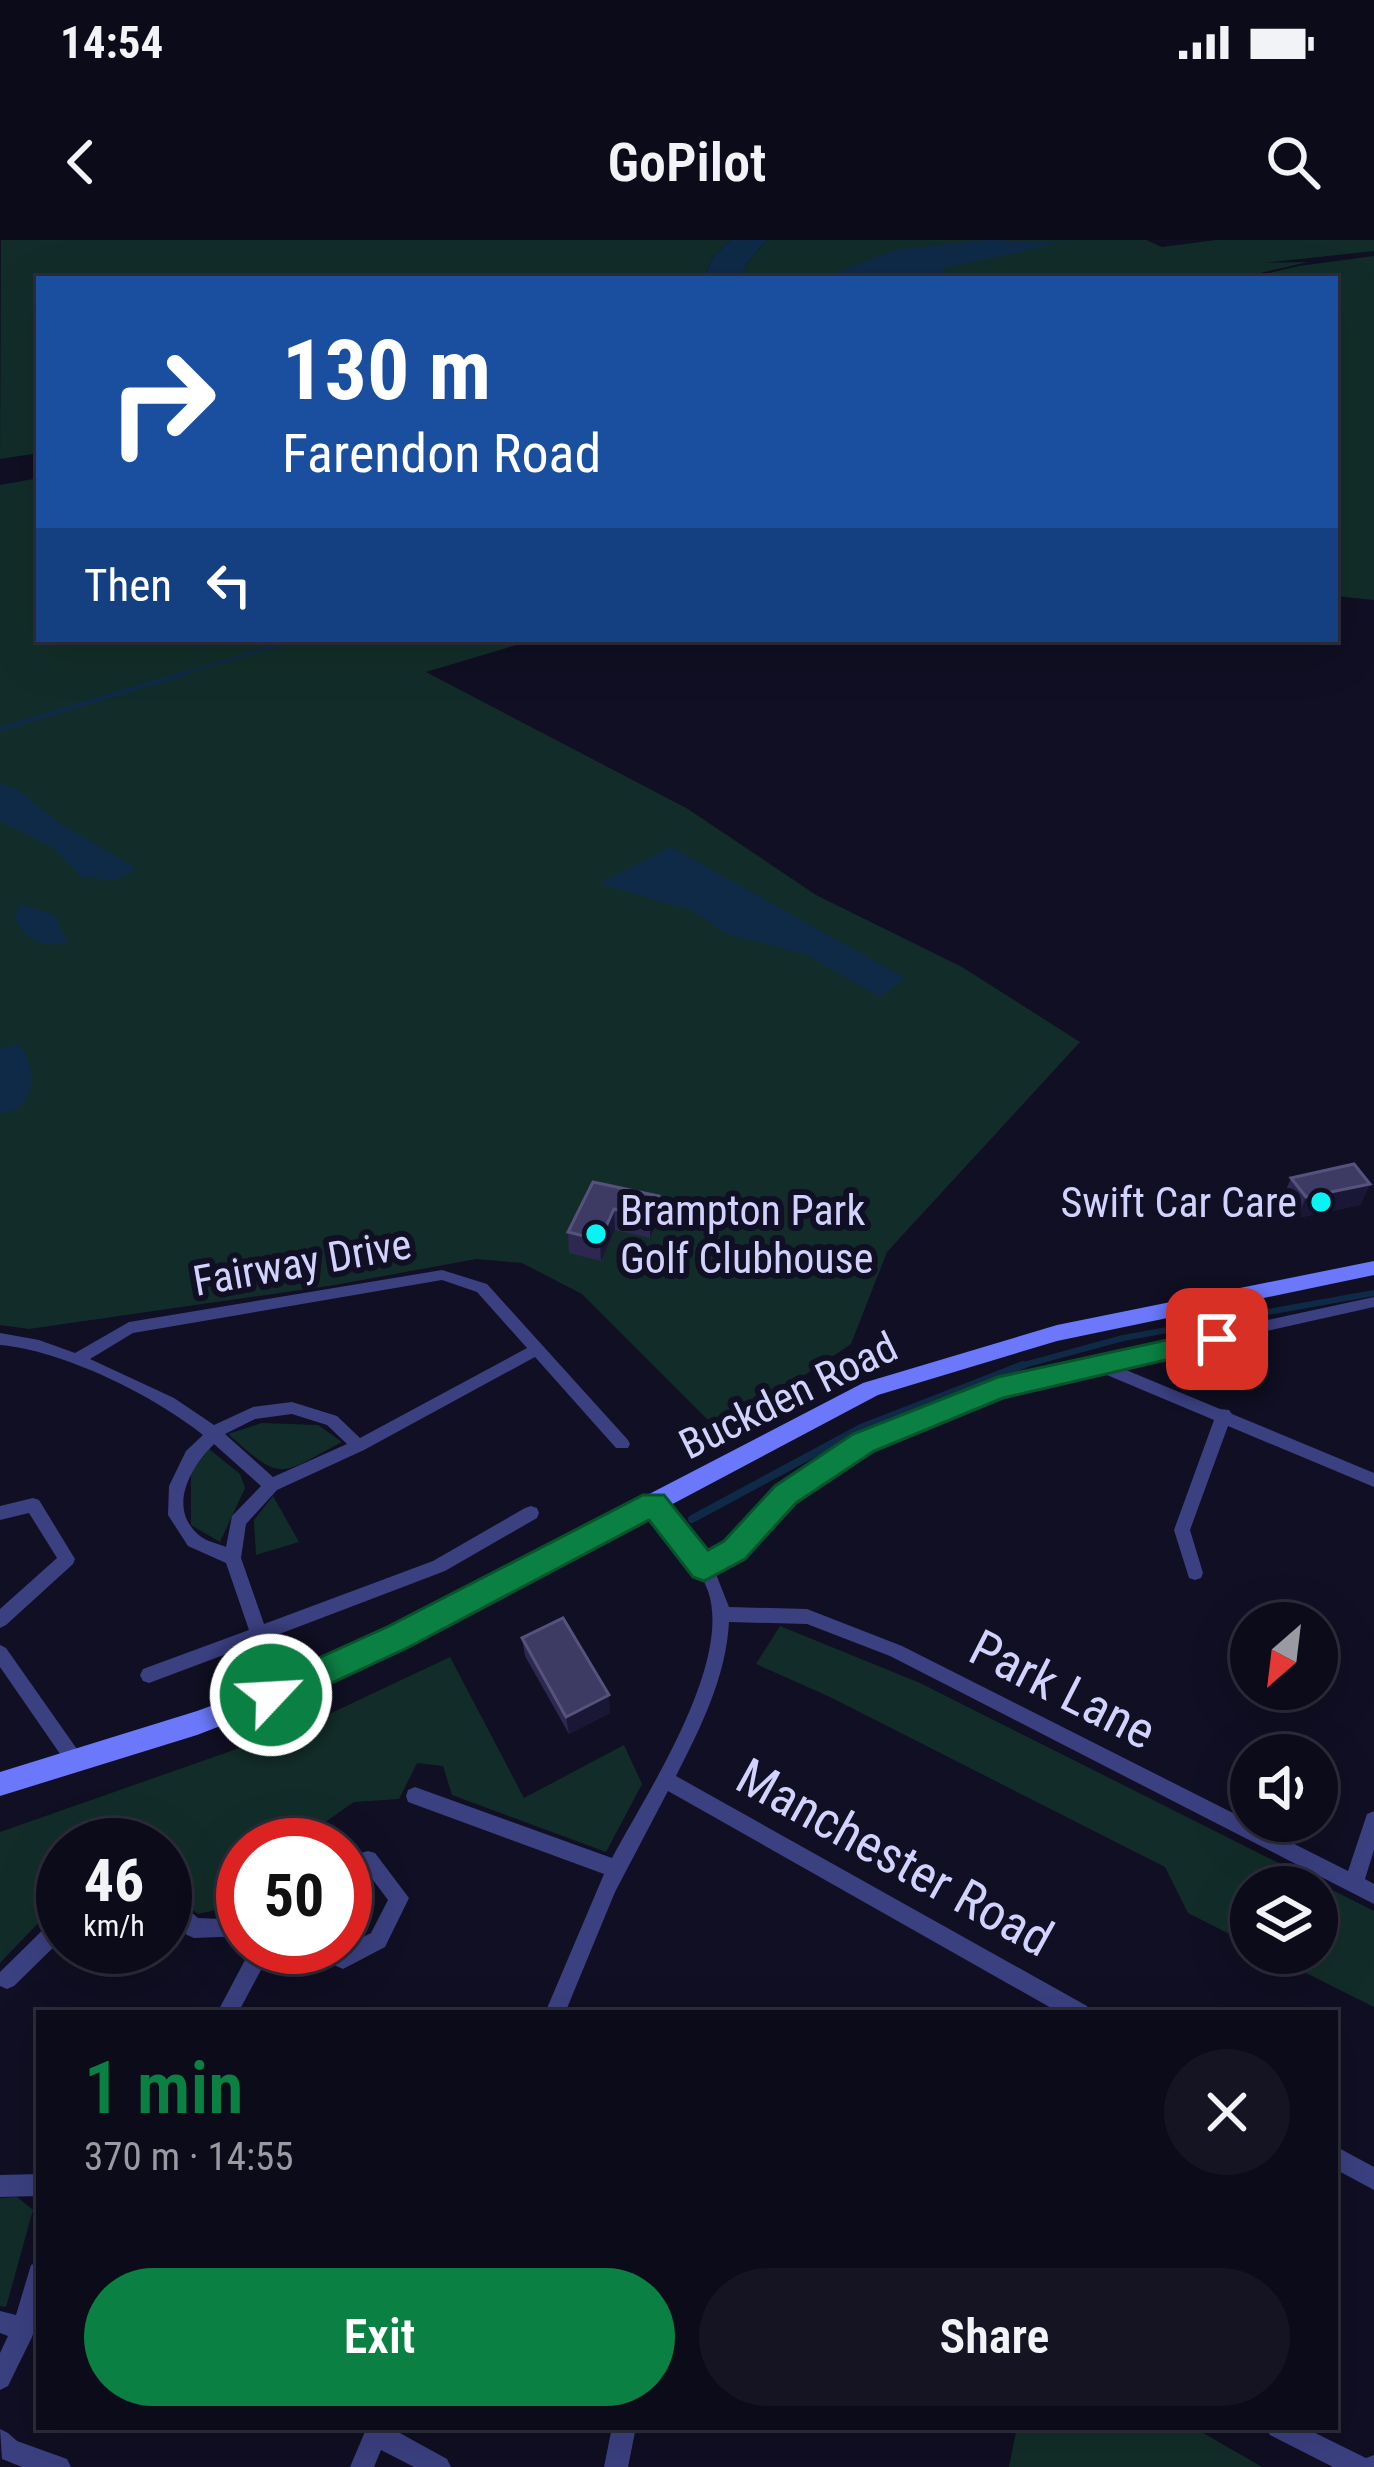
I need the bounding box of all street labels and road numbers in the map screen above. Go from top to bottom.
street label: Fairway Drive [189,1219,415,1306]
street label: Buckden Road [671,1322,905,1469]
street label: Park Lane [960,1618,1165,1761]
street label: Manchester Road [727,1746,1063,1968]

